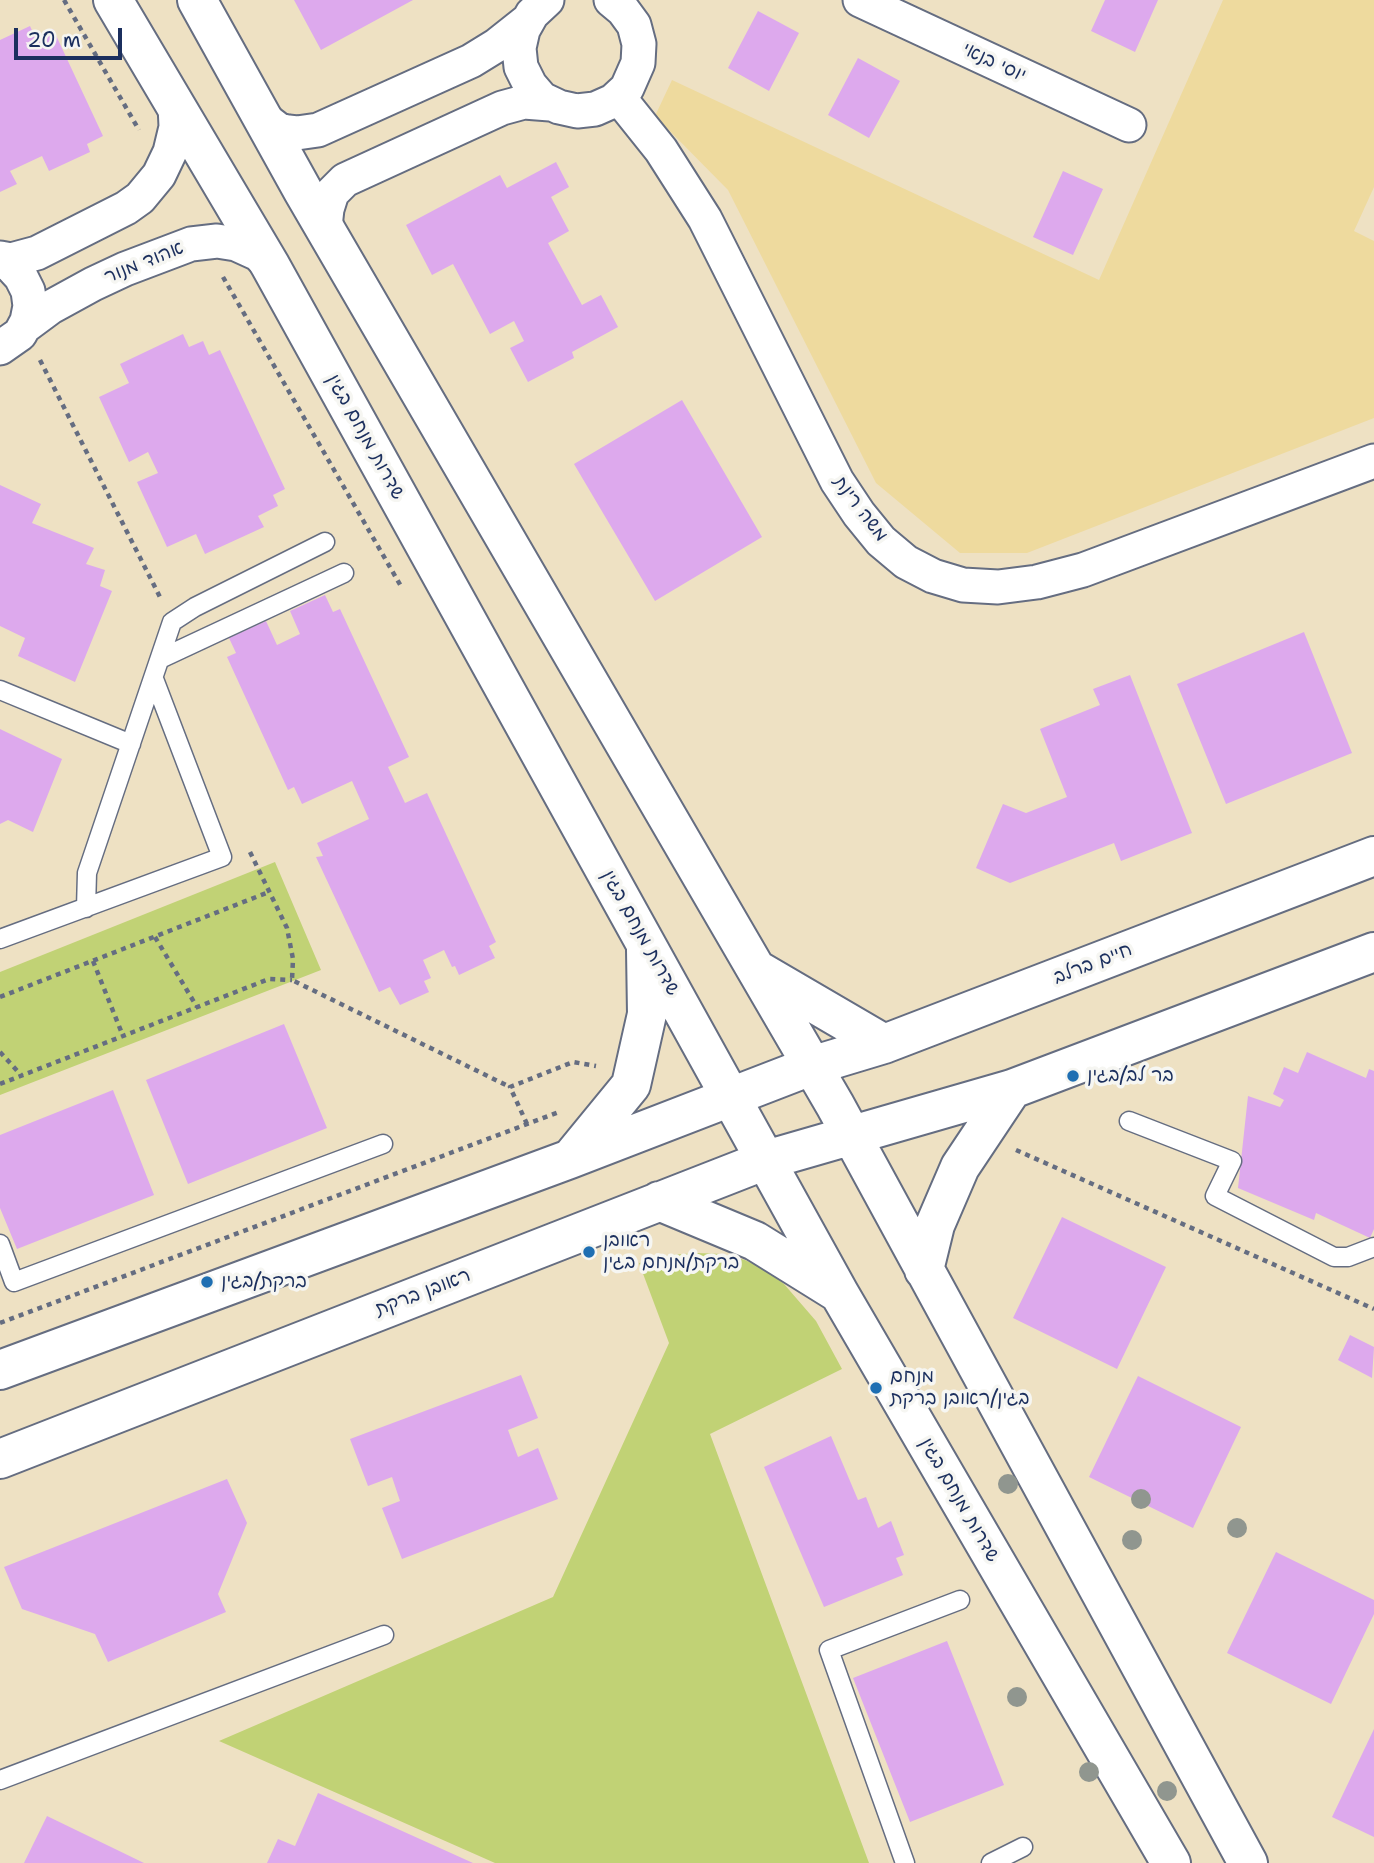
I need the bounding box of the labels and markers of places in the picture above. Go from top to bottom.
place label: בר לב/בגין [1087,1065,1174,1087]
marker: בר לב/בגין [1065,1068,1081,1084]
place label: ראובן ברקת/מנחם בגין [603,1230,739,1274]
marker: ראובן ברקת/מנחם בגין [581,1244,597,1260]
place label: ברקת/בגין [221,1271,307,1293]
marker: ברקת/בגין [199,1274,215,1290]
place label: מנחם בגין/ראובן ברקת [890,1366,1030,1410]
marker: מנחם בגין/ראובן ברקת [868,1380,884,1396]

